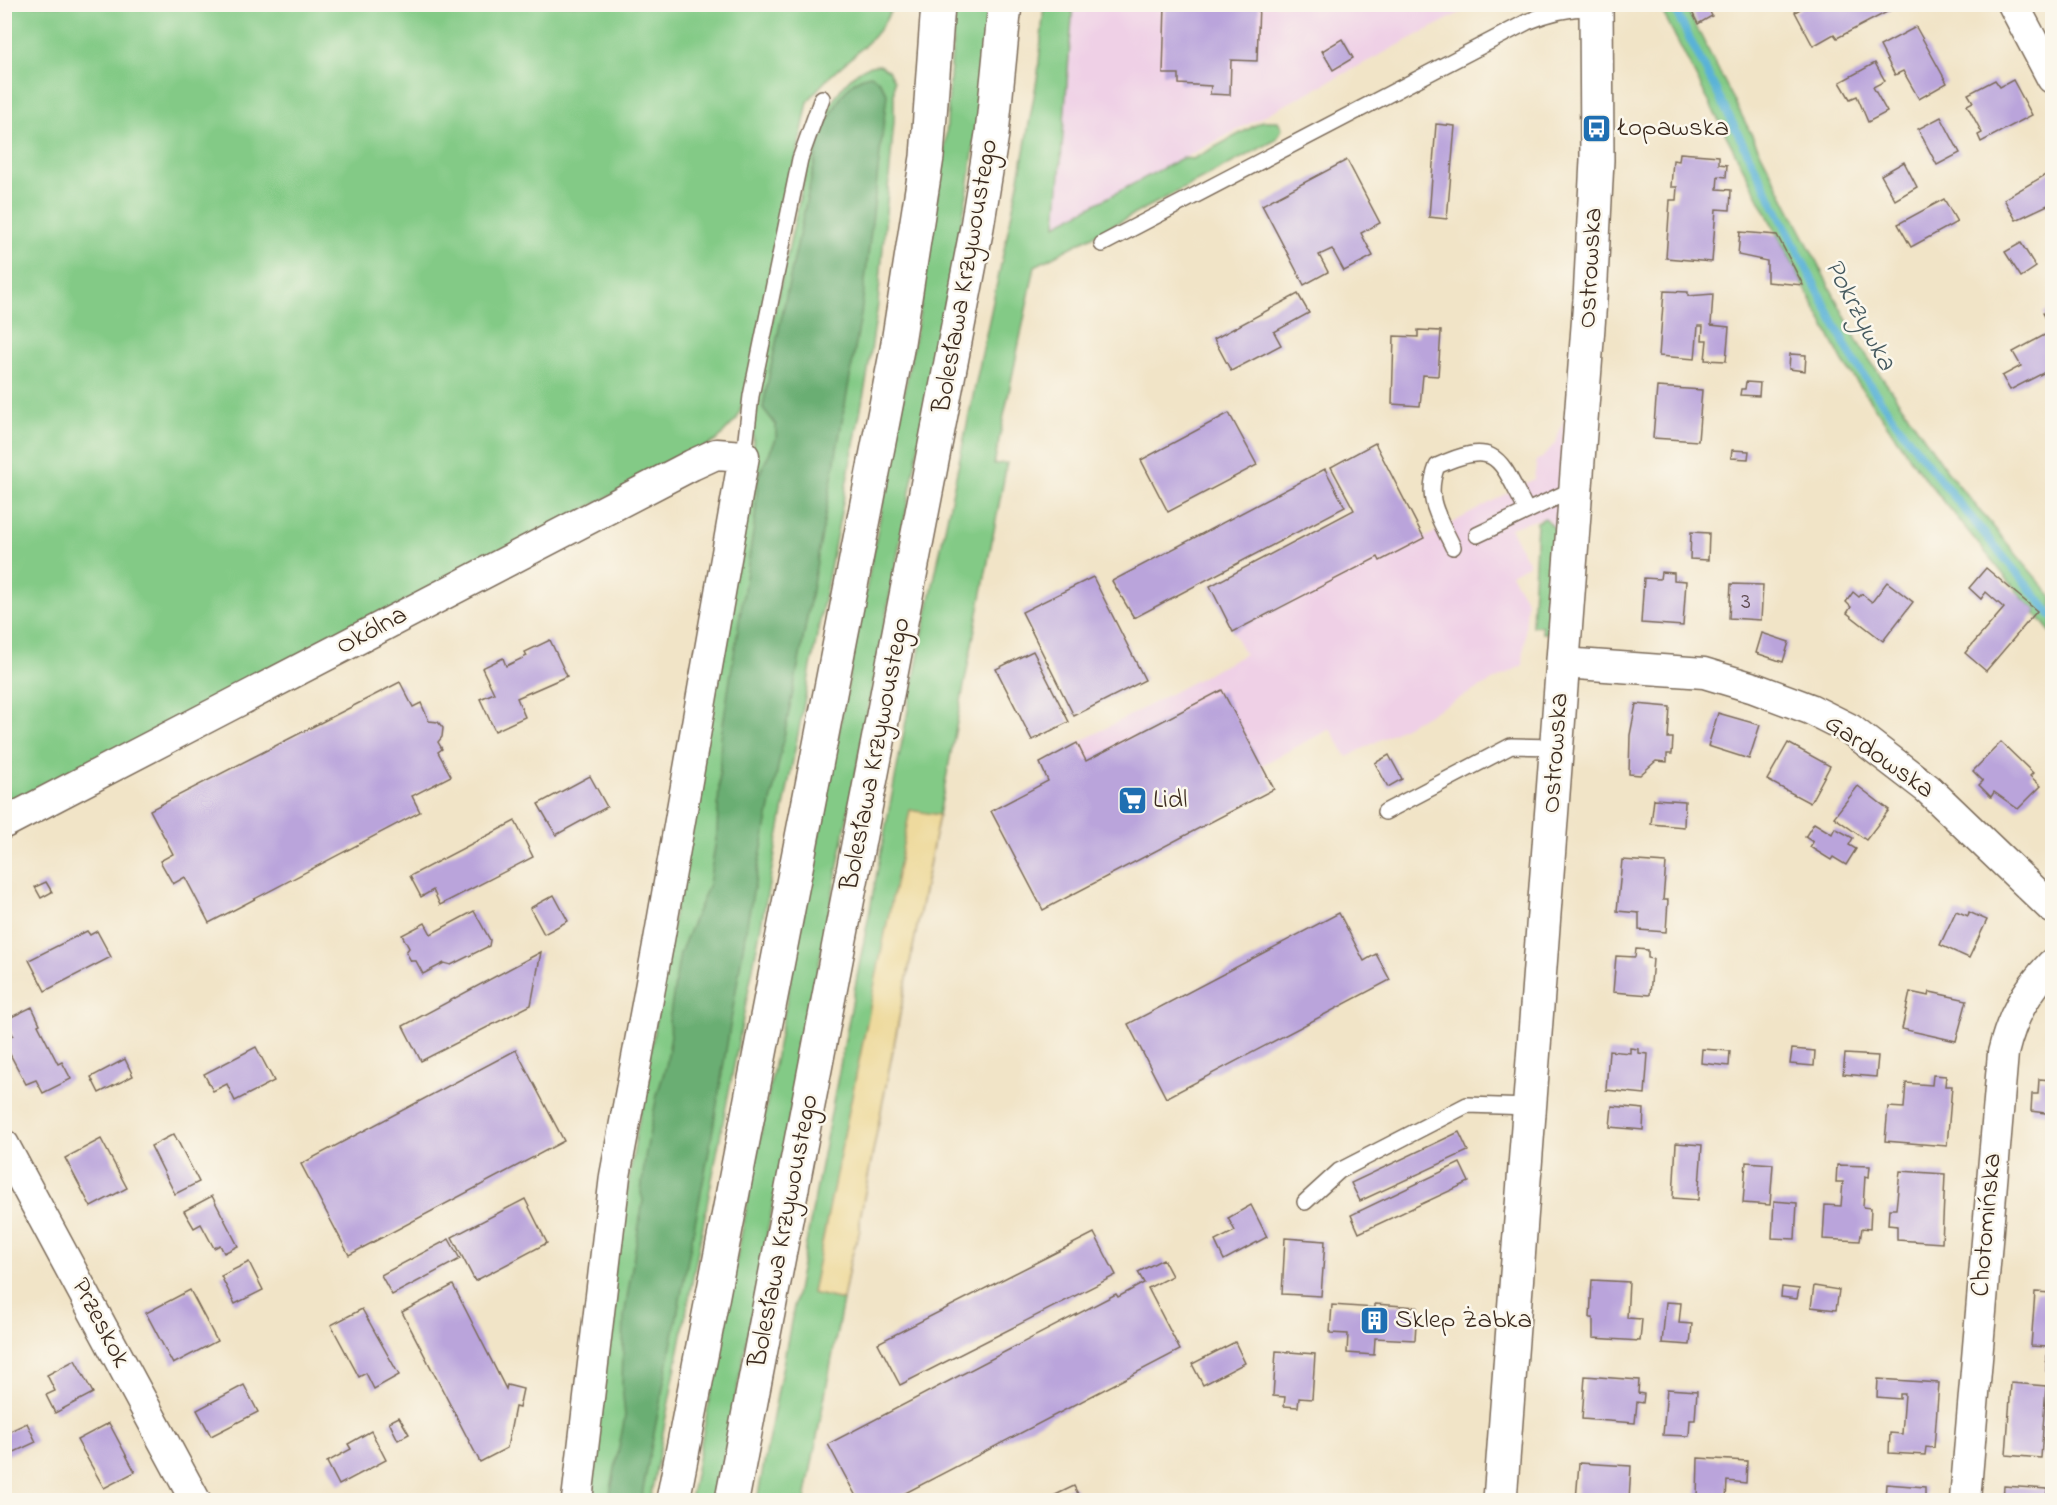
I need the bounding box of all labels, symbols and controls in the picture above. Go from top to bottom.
place label: Łopawska [1617,109,1729,148]
bus stop icon: Łopawska [1581,112,1613,144]
street label: Bolesława Krzywoustego [923,136,1009,417]
street label: Ostrowska [1568,207,1614,329]
water label: Pokrzywka [1812,252,1906,379]
house number: 3 [1741,585,1751,620]
street label: Okólna [330,596,414,666]
street label: Bolesława Krzywoustego [830,614,922,895]
street label: Ostrowska [1532,691,1580,815]
street label: Gardowska [1816,705,1942,809]
place label: Lidl [1153,781,1188,820]
supermarket icon: Lidl [1116,784,1148,816]
street label: Bolesława Krzywoustego [738,1091,830,1372]
street label: Chotomińska [1961,1152,2013,1298]
street label: Przeskok [60,1271,140,1375]
place label: Sklep Żabka [1395,1301,1532,1340]
building icon: Sklep Żabka [1358,1304,1390,1336]

